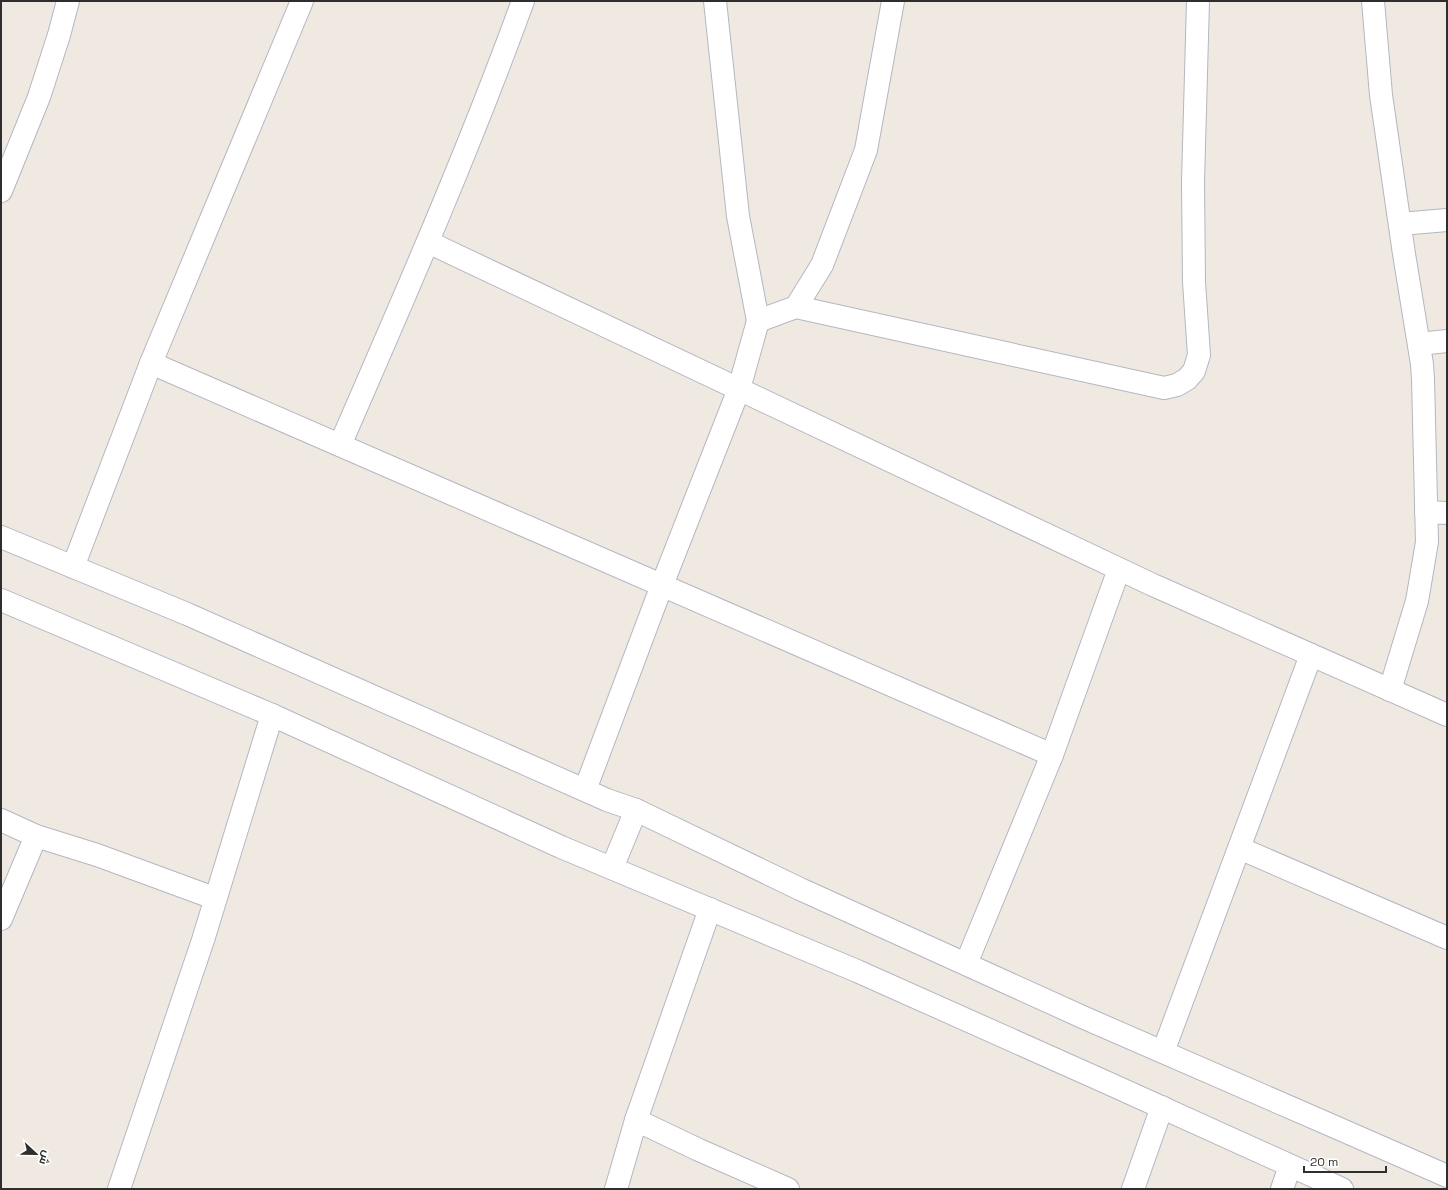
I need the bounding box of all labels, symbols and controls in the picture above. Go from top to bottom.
north arrow [16,1134,56,1174]
scale bar [1304,1148,1386,1174]
text: ش [36,1149,54,1167]
text: 20 m [1310,1154,1338,1170]

